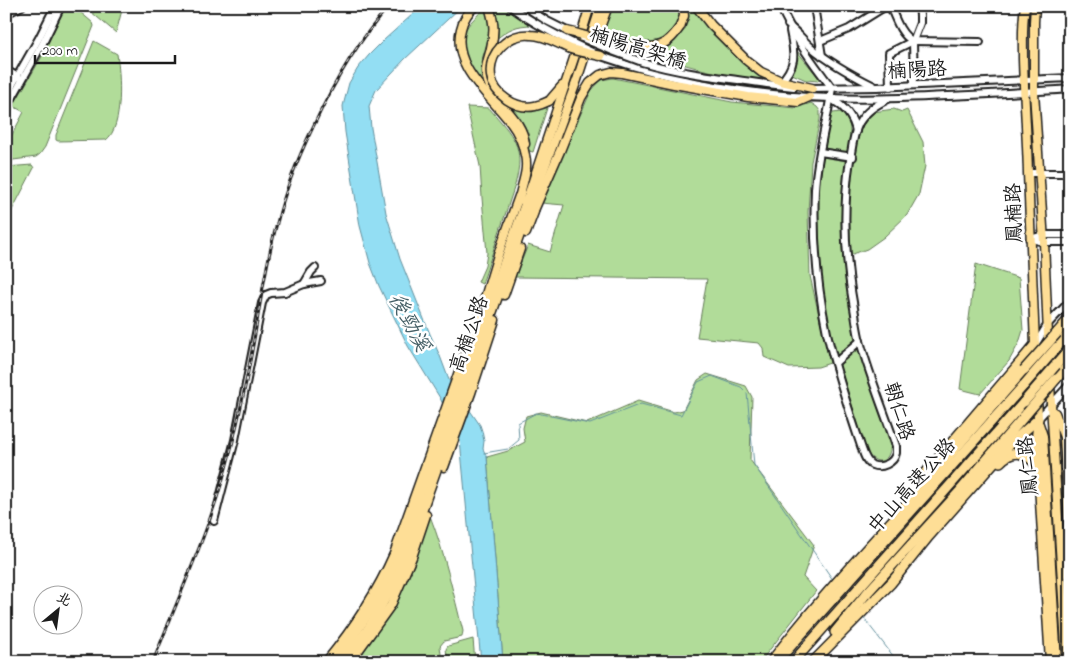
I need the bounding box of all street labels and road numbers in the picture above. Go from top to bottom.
street label: 楠陽高架橋 [585,21,689,78]
street label: 楠陽路 [886,55,949,88]
street label: 鳳楠路 [1000,181,1031,243]
street label: 高楠公路 [444,291,497,377]
street label: 朝仁路 [875,379,921,446]
street label: 中山高速公路 [862,432,964,541]
street label: 鳳仁路 [1012,433,1047,497]

